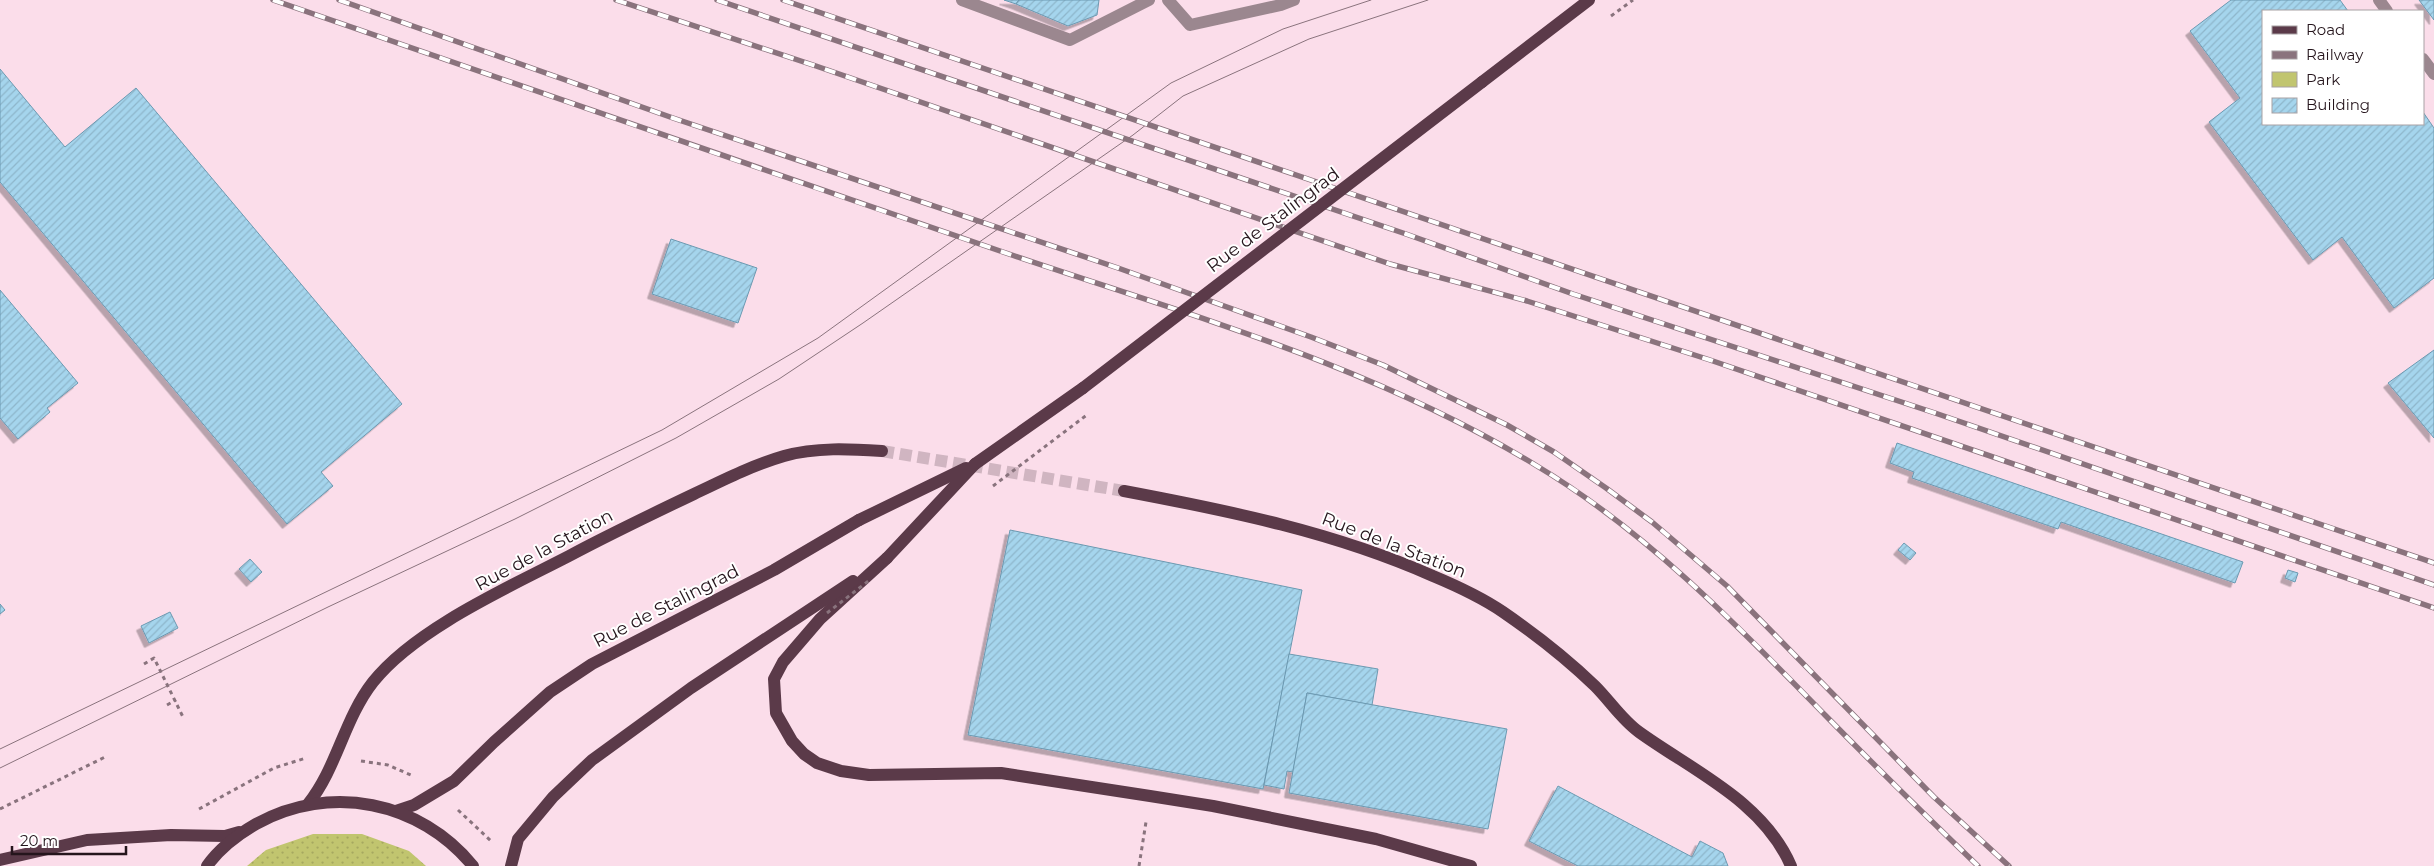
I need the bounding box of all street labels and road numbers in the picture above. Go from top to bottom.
street label: Rue de Stalingrad [1202,163,1344,277]
street label: Rue de la Station [471,504,617,596]
street label: Rue de la Station [1319,507,1469,583]
street label: Rue de Stalingrad [589,560,743,652]

